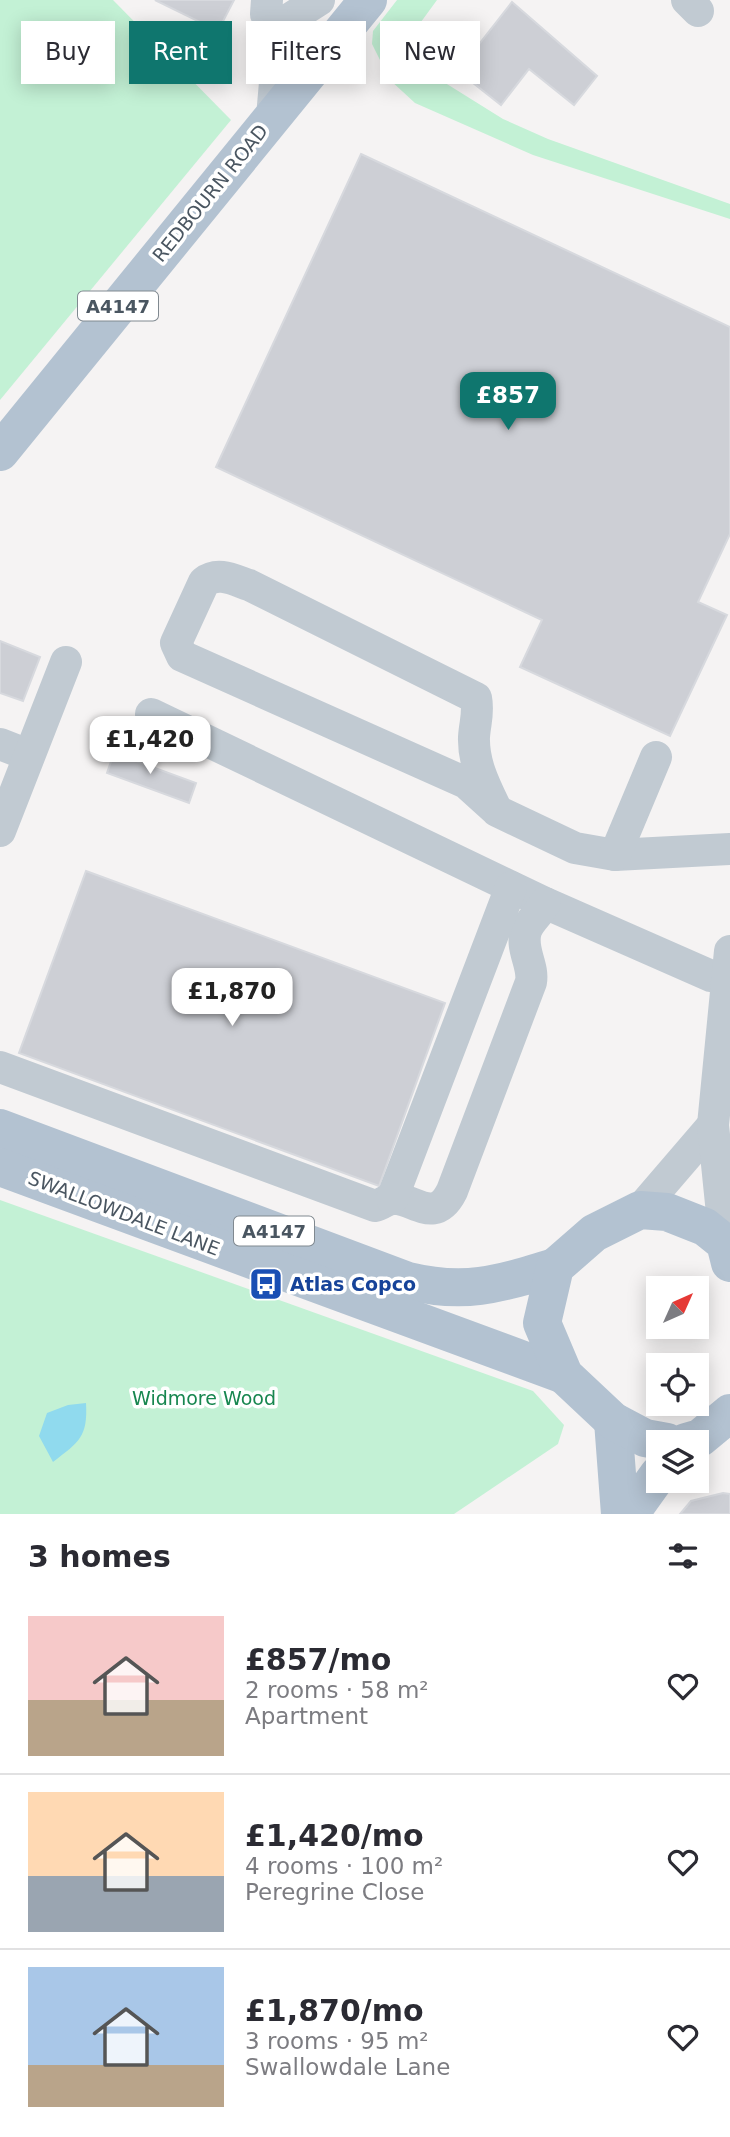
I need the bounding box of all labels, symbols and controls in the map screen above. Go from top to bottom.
chip: Buy [21,21,115,84]
chip: Rent [129,21,232,84]
chip: Filters [246,21,366,84]
chip: New [380,21,480,84]
street label: REDBOURN ROAD [148,120,272,266]
road number: A4147 [78,292,158,320]
pin: £857 [467,372,549,432]
text: £857 [476,382,540,408]
pin: £1,420 [93,716,207,776]
text: £1,420 [106,726,194,752]
pin: £1,870 [175,968,289,1028]
text: £1,870 [188,978,276,1004]
street label: SWALLOWDALE LANE [25,1166,223,1260]
road number: A4147 [234,1216,314,1246]
bus stop icon: Atlas Copco [247,1265,285,1303]
place label: Atlas Copco [290,1273,416,1295]
north arrow [646,1276,709,1339]
map controls [646,1276,709,1493]
button: locate [646,1353,709,1416]
park label: Widmore Wood [132,1387,276,1409]
button: layers [646,1430,709,1493]
icon: filters [664,1537,702,1575]
text: 3 homes [28,1539,171,1574]
text: £857/mo [245,1642,391,1677]
icon: home [84,1644,168,1728]
icon: heart [664,1667,702,1705]
text: 2 rooms · 58 m² [245,1677,429,1703]
text: Apartment [245,1703,368,1729]
text: £1,420/mo [245,1818,424,1853]
icon: home [84,1820,168,1904]
icon: heart [664,1843,702,1881]
text: 4 rooms · 100 m² [245,1853,443,1879]
text: Peregrine Close [245,1879,424,1905]
text: £1,870/mo [245,1993,424,2028]
icon: home [84,1995,168,2079]
icon: heart [664,2018,702,2056]
text: 3 rooms · 95 m² [245,2028,429,2054]
text: Swallowdale Lane [245,2054,450,2080]

